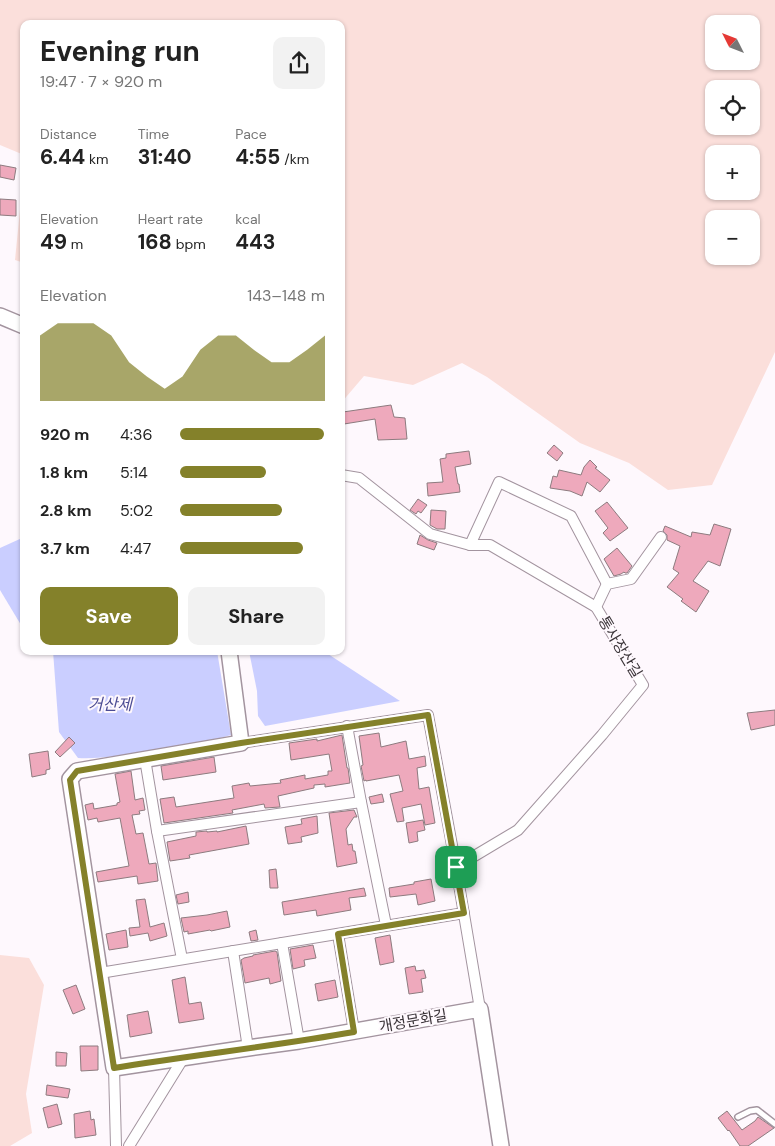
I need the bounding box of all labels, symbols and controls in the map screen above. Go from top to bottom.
north arrow [705,15,760,70]
map controls [705,15,760,265]
text: Evening run [40,33,200,70]
button: share [273,37,325,89]
text: 19:47 · 7 × 920 m [40,71,162,92]
button: locate [705,80,760,135]
text: Distance [40,125,97,143]
text: Time [138,125,169,143]
text: Pace [235,125,267,143]
text: 6.44 [40,143,85,171]
text: 31:40 [138,143,192,171]
text: 4:55 [235,143,280,171]
button: + [705,145,760,200]
text: km [85,150,108,168]
text: /km [280,150,309,168]
text: Elevation [40,210,98,228]
text: Heart rate [138,210,203,228]
text: kcal [235,210,261,228]
button: − [705,210,760,265]
text: 49 [40,228,67,256]
text: 168 [138,228,172,256]
text: 443 [235,228,275,256]
text: m [67,235,83,253]
text: bpm [172,235,206,253]
text: Elevation [40,285,107,306]
text: 143–148 m [247,285,325,306]
text: 920 m [40,424,89,445]
text: 4:36 [120,424,152,445]
text: 1.8 km [40,462,88,483]
text: 5:14 [120,462,148,483]
text: 2.8 km [40,500,91,521]
text: 5:02 [120,500,153,521]
text: 3.7 km [40,538,90,559]
text: 4:47 [120,538,151,559]
button: Save [40,587,178,645]
button: Share [188,587,325,645]
street label: 통사장산길 [594,612,646,682]
water label: 거산제 [88,694,134,715]
pin [435,846,477,888]
icon: arrive [442,853,470,881]
street label: 개정문화길 [377,1005,449,1037]

